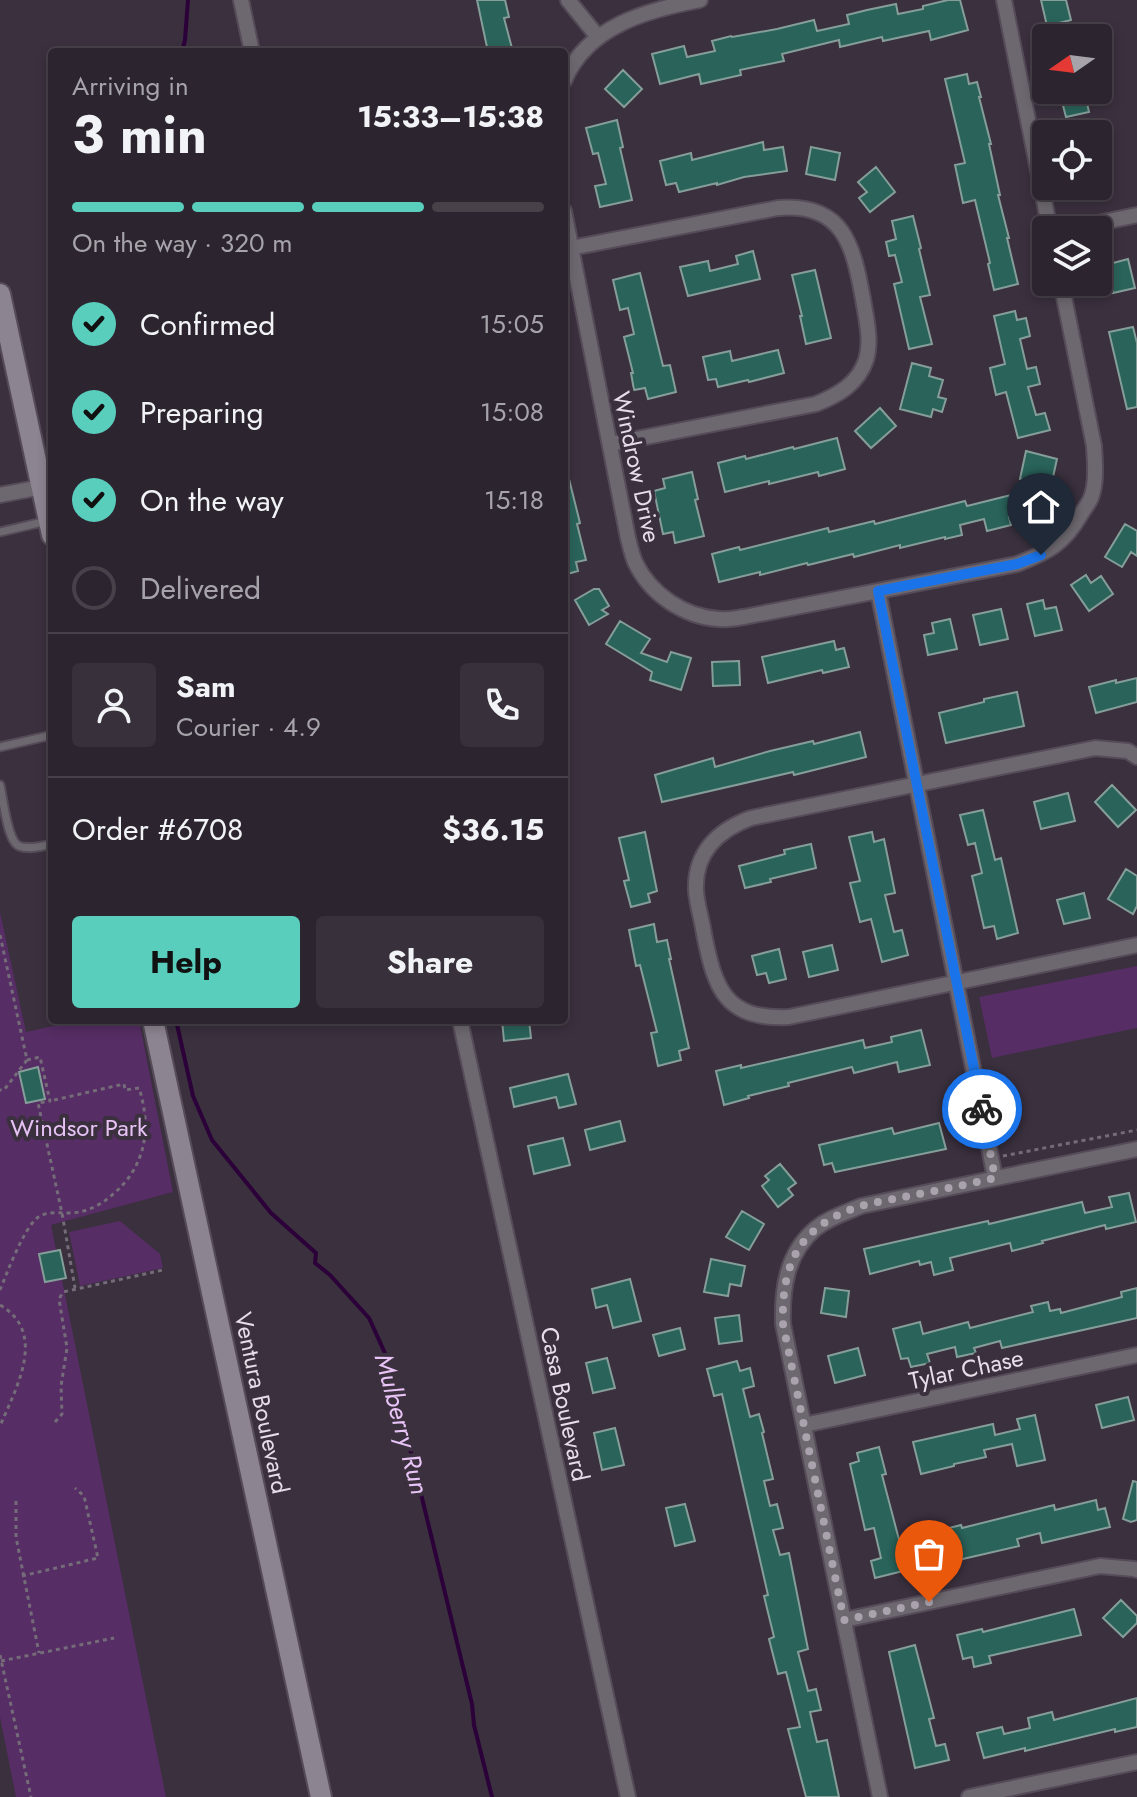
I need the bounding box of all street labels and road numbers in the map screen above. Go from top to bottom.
street label: Windrow Drive [604,388,670,546]
street label: Ventura Boulevard [226,1309,298,1497]
street label: Casa Boulevard [532,1324,598,1484]
street label: Tylar Chase [906,1340,1026,1398]

